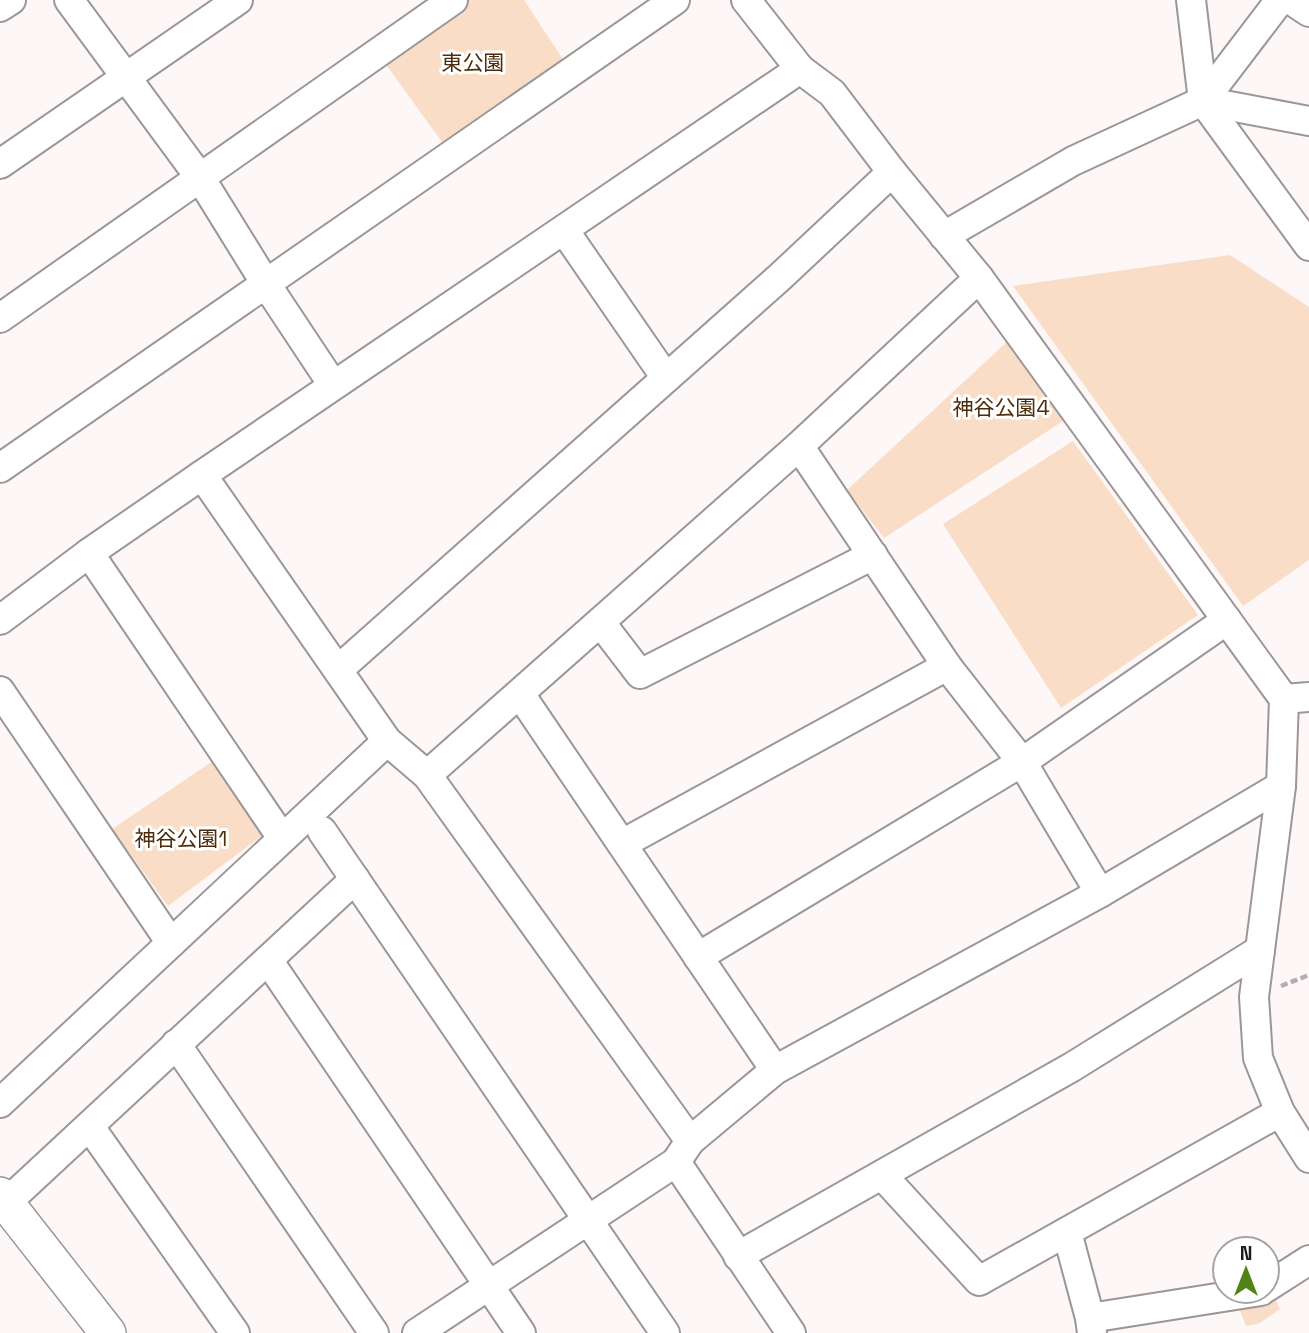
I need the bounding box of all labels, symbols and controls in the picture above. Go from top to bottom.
park label: 東公園 [442,49,505,76]
park label: 神谷公園4 [952,394,1050,421]
park label: 神谷公園1 [135,825,227,852]
north arrow [1211,1235,1281,1305]
text: N [1240,1241,1252,1266]

